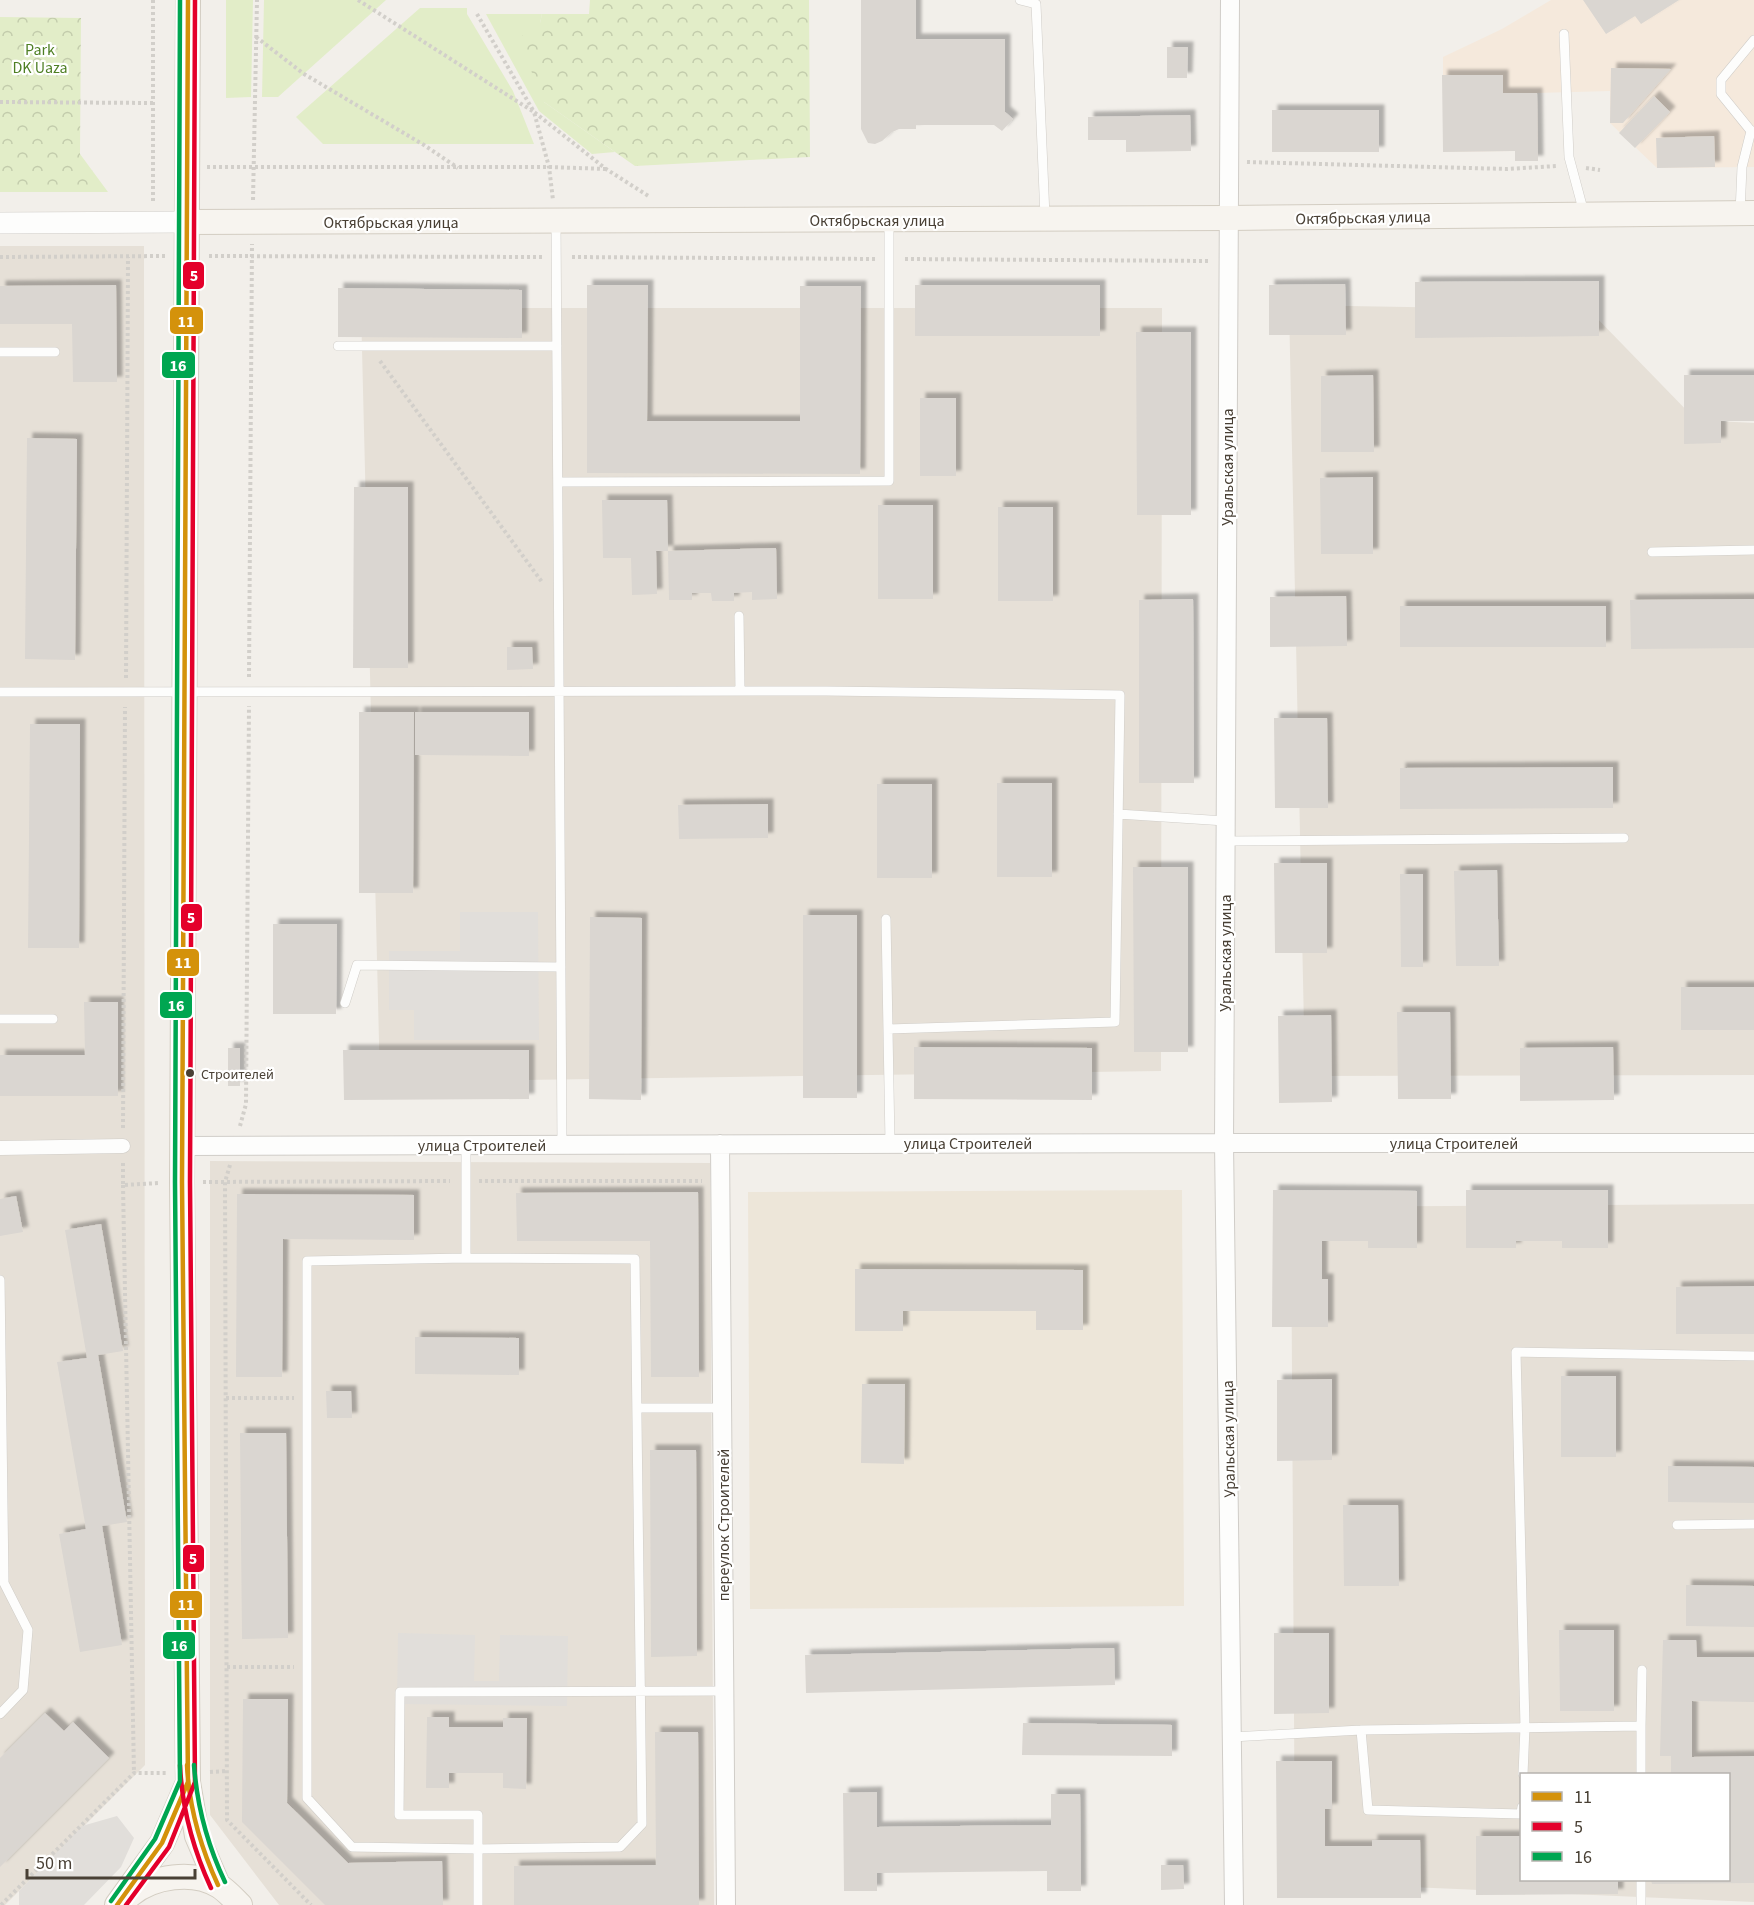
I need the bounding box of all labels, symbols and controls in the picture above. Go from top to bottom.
park label: Park DK Uaza [12,39,68,79]
street label: Октябрьская улица [1295,206,1431,230]
street label: Октябрьская улица [809,210,945,232]
street label: Октябрьская улица [323,212,459,234]
line badge: 5 [182,261,205,290]
text: 5 [190,265,198,287]
line badge: 11 [169,306,204,335]
text: 11 [178,311,194,333]
line badge: 16 [161,351,196,379]
text: 16 [170,355,186,377]
street label: Уральская улица [1217,408,1239,526]
street label: Уральская улица [1215,894,1237,1012]
line badge: 5 [180,903,203,932]
text: 5 [187,907,195,929]
line badge: 11 [166,948,200,977]
text: 11 [175,952,191,974]
line badge: 16 [159,991,193,1019]
text: 16 [168,995,184,1017]
place label: Строителей [201,1065,274,1085]
marker: Строителей [184,1067,196,1079]
street label: улица Строителей [904,1133,1032,1155]
street label: улица Строителей [1390,1133,1518,1155]
street label: улица Строителей [418,1135,546,1157]
street label: Уральская улица [1217,1380,1241,1498]
street label: переулок Строителей [713,1449,735,1601]
line badge: 5 [182,1544,205,1573]
text: 5 [189,1548,197,1570]
line badge: 11 [169,1590,203,1619]
text: 11 [178,1594,194,1616]
line badge: 16 [162,1631,196,1660]
text: 16 [171,1635,187,1657]
legend [1520,1773,1730,1881]
text: 11 [1574,1785,1592,1810]
text: 5 [1574,1815,1583,1840]
scale bar [27,1842,195,1880]
text: 16 [1574,1845,1592,1870]
text: 50 m [36,1851,72,1876]

